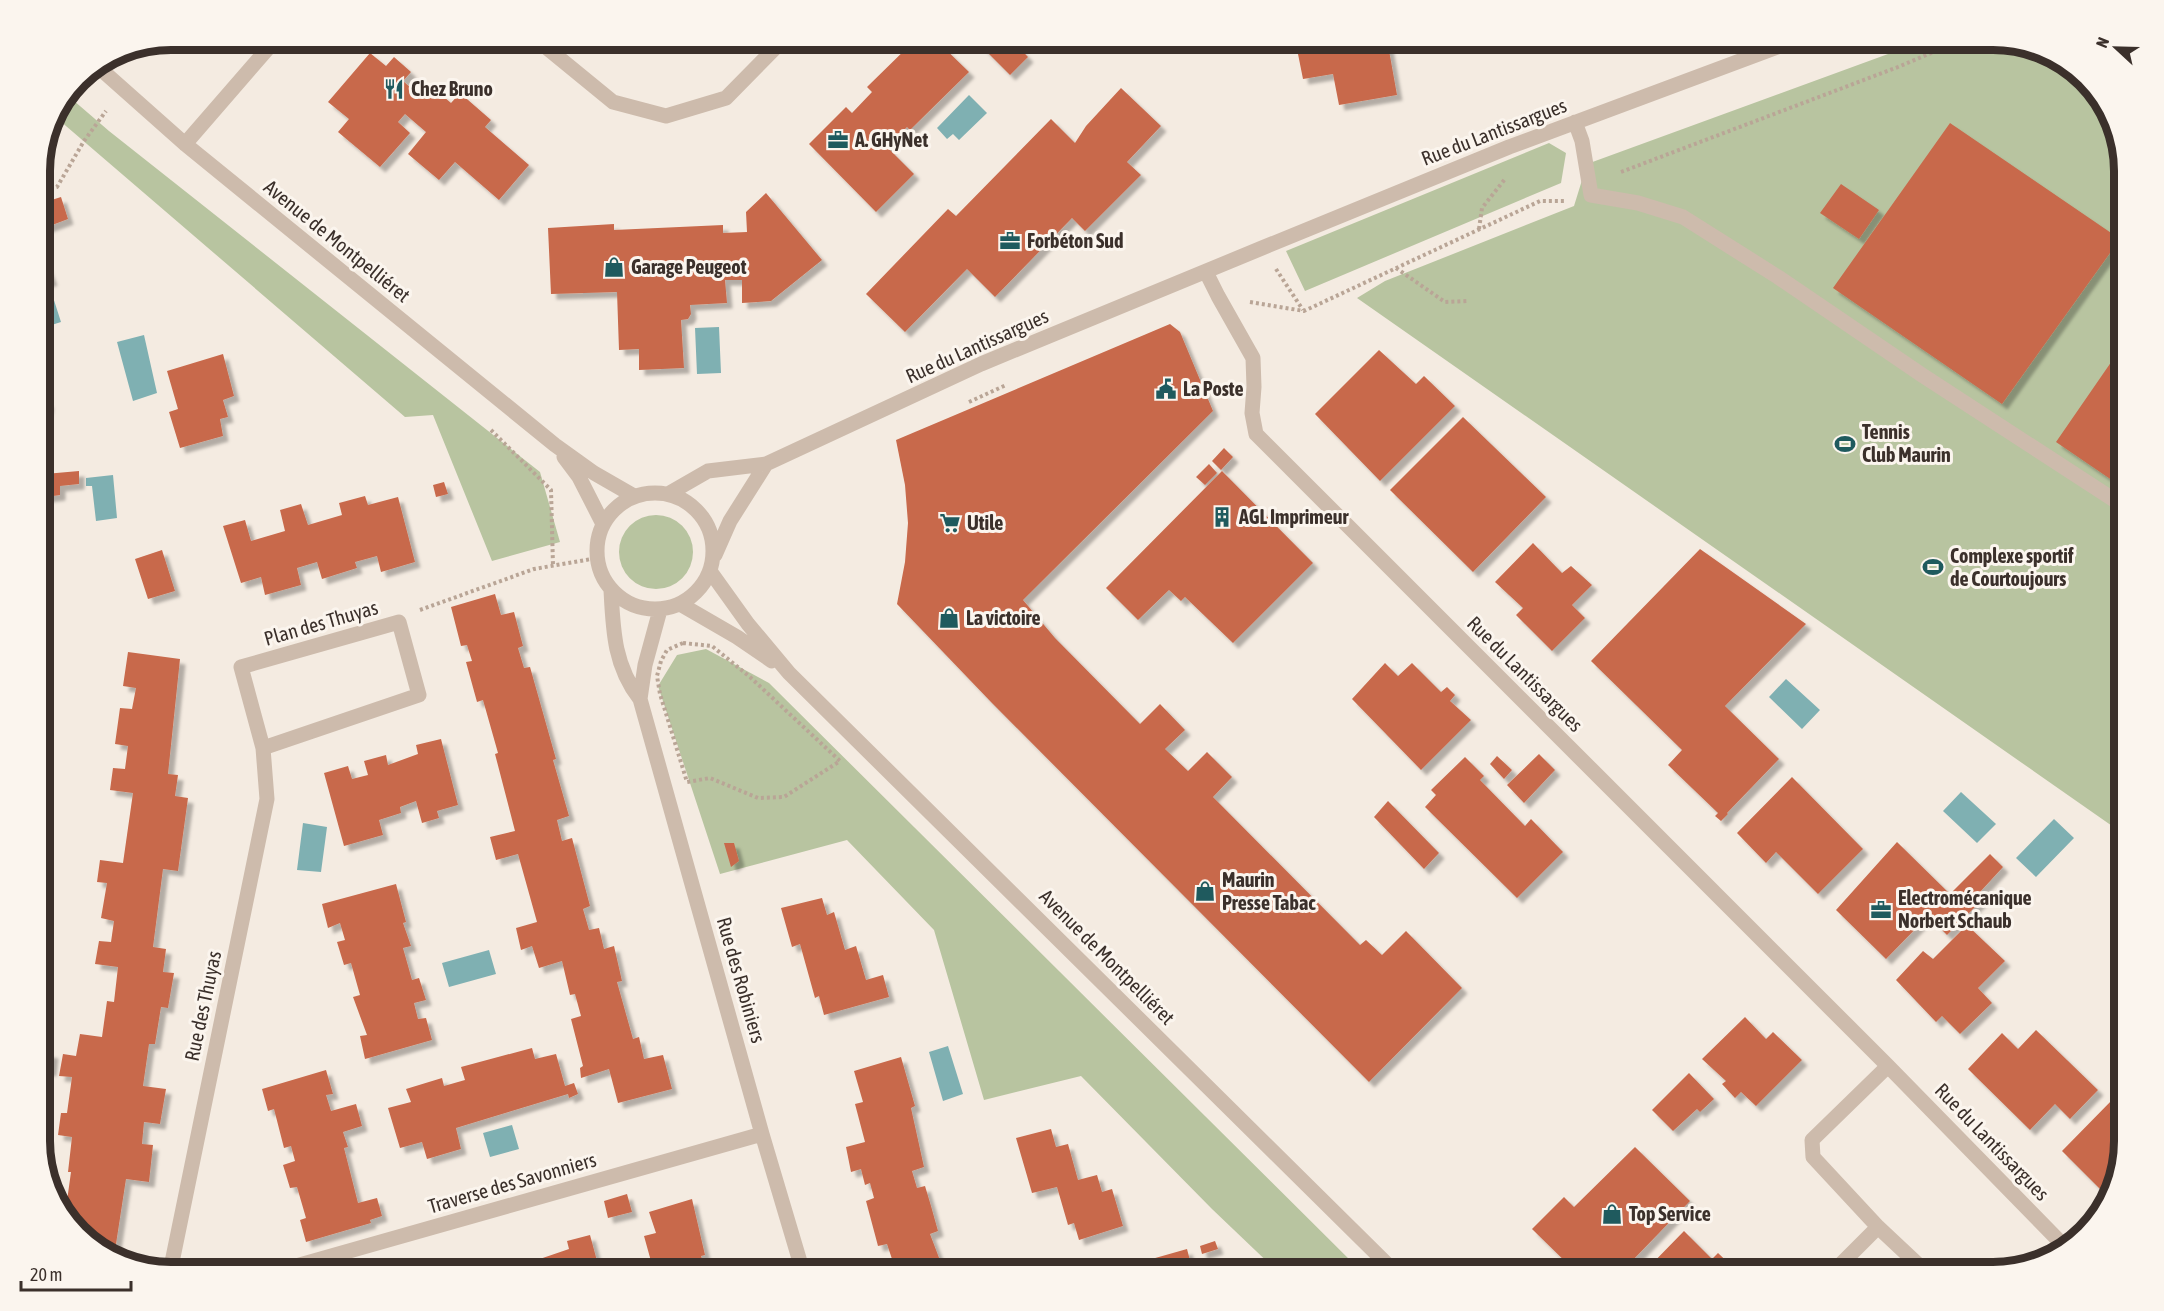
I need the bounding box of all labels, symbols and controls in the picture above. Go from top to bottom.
north arrow [2086,18,2146,78]
text: N [2092,35,2112,50]
restaurant icon: Chez Bruno [382,77,406,101]
place label: Chez Bruno [411,77,493,100]
street label: Rue du Lantissargues [1418,93,1570,170]
office icon: A. GHyNet [826,128,850,152]
place label: A. GHyNet [854,128,928,151]
street label: Avenue de Montpelliéret [260,175,415,307]
office icon: Forbéton Sud [998,229,1022,253]
place label: Forbéton Sud [1027,229,1123,252]
shop icon: Garage Peugeot [602,255,626,279]
place label: Garage Peugeot [631,255,747,278]
street label: Rue du Lantissargues [902,304,1052,387]
public building icon: La Poste [1154,377,1178,401]
place label: La Poste [1183,377,1243,400]
place label: Tennis Club Maurin [1862,420,1951,466]
sports icon: Tennis Club Maurin [1833,432,1857,456]
building icon: AGL Imprimeur [1210,505,1234,529]
place label: AGL Imprimeur [1238,505,1349,528]
supermarket icon: Utile [938,511,962,535]
place label: Utile [967,511,1003,534]
place label: Complexe sportif de Courtoujours [1950,544,2074,590]
sports icon: Complexe sportif de Courtoujours [1921,555,1945,579]
street label: Plan des Thuyas [261,595,380,650]
shop icon: La victoire [937,606,961,630]
place label: La victoire [966,606,1041,629]
street label: Rue du Lantissargues [1463,611,1588,736]
place label: Maurin Presse Tabac [1222,868,1316,914]
shop icon: Maurin Presse Tabac [1193,879,1217,903]
street label: Avenue de Montpelliéret [1035,884,1180,1029]
place label: Electromécanique Norbert Schaub [1898,886,2032,932]
office icon: Electromécanique Norbert Schaub [1869,898,1893,922]
street label: Rue des Robiniers [713,914,770,1045]
street label: Rue des Thuyas [180,949,225,1063]
street label: Rue du Lantissargues [1931,1078,2054,1205]
street label: Traverse des Savonniers [425,1148,599,1218]
shop icon: Top Service [1600,1202,1624,1226]
place label: Top Service [1629,1202,1711,1225]
scale bar [21,1254,130,1292]
text: 20 m [30,1264,62,1285]

